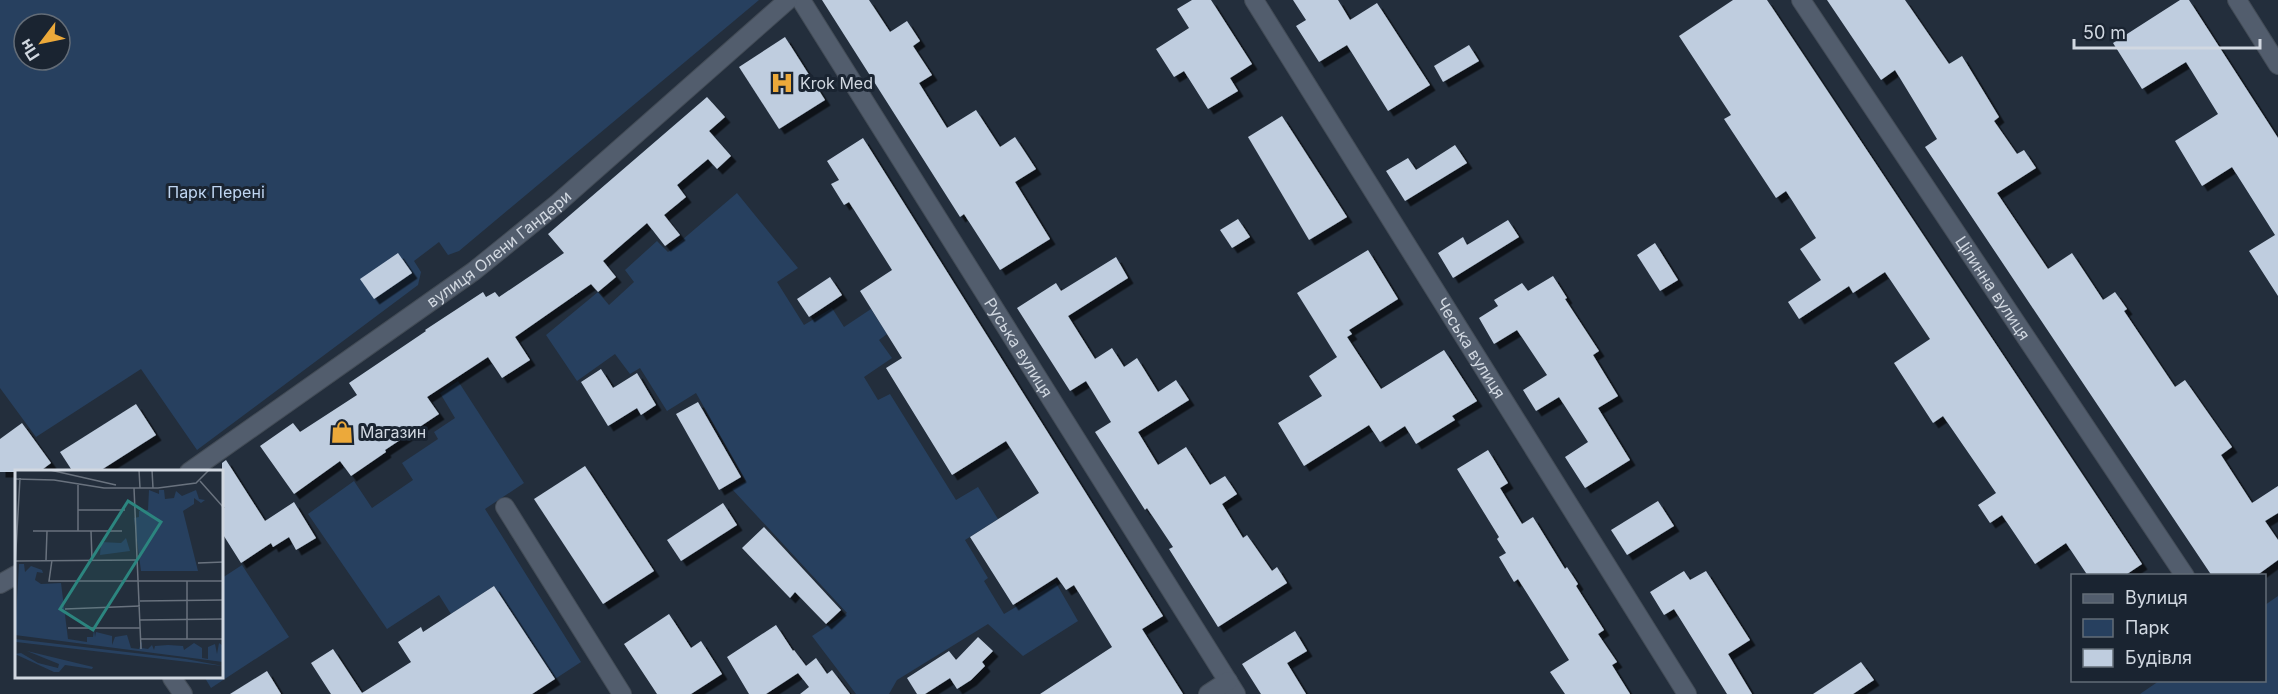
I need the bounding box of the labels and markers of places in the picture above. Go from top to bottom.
hospital icon: Krok Med [769,70,795,96]
place label: Krok Med [800,73,873,93]
shop icon: Магазин [329,419,355,445]
place label: Магазин [360,422,426,442]

